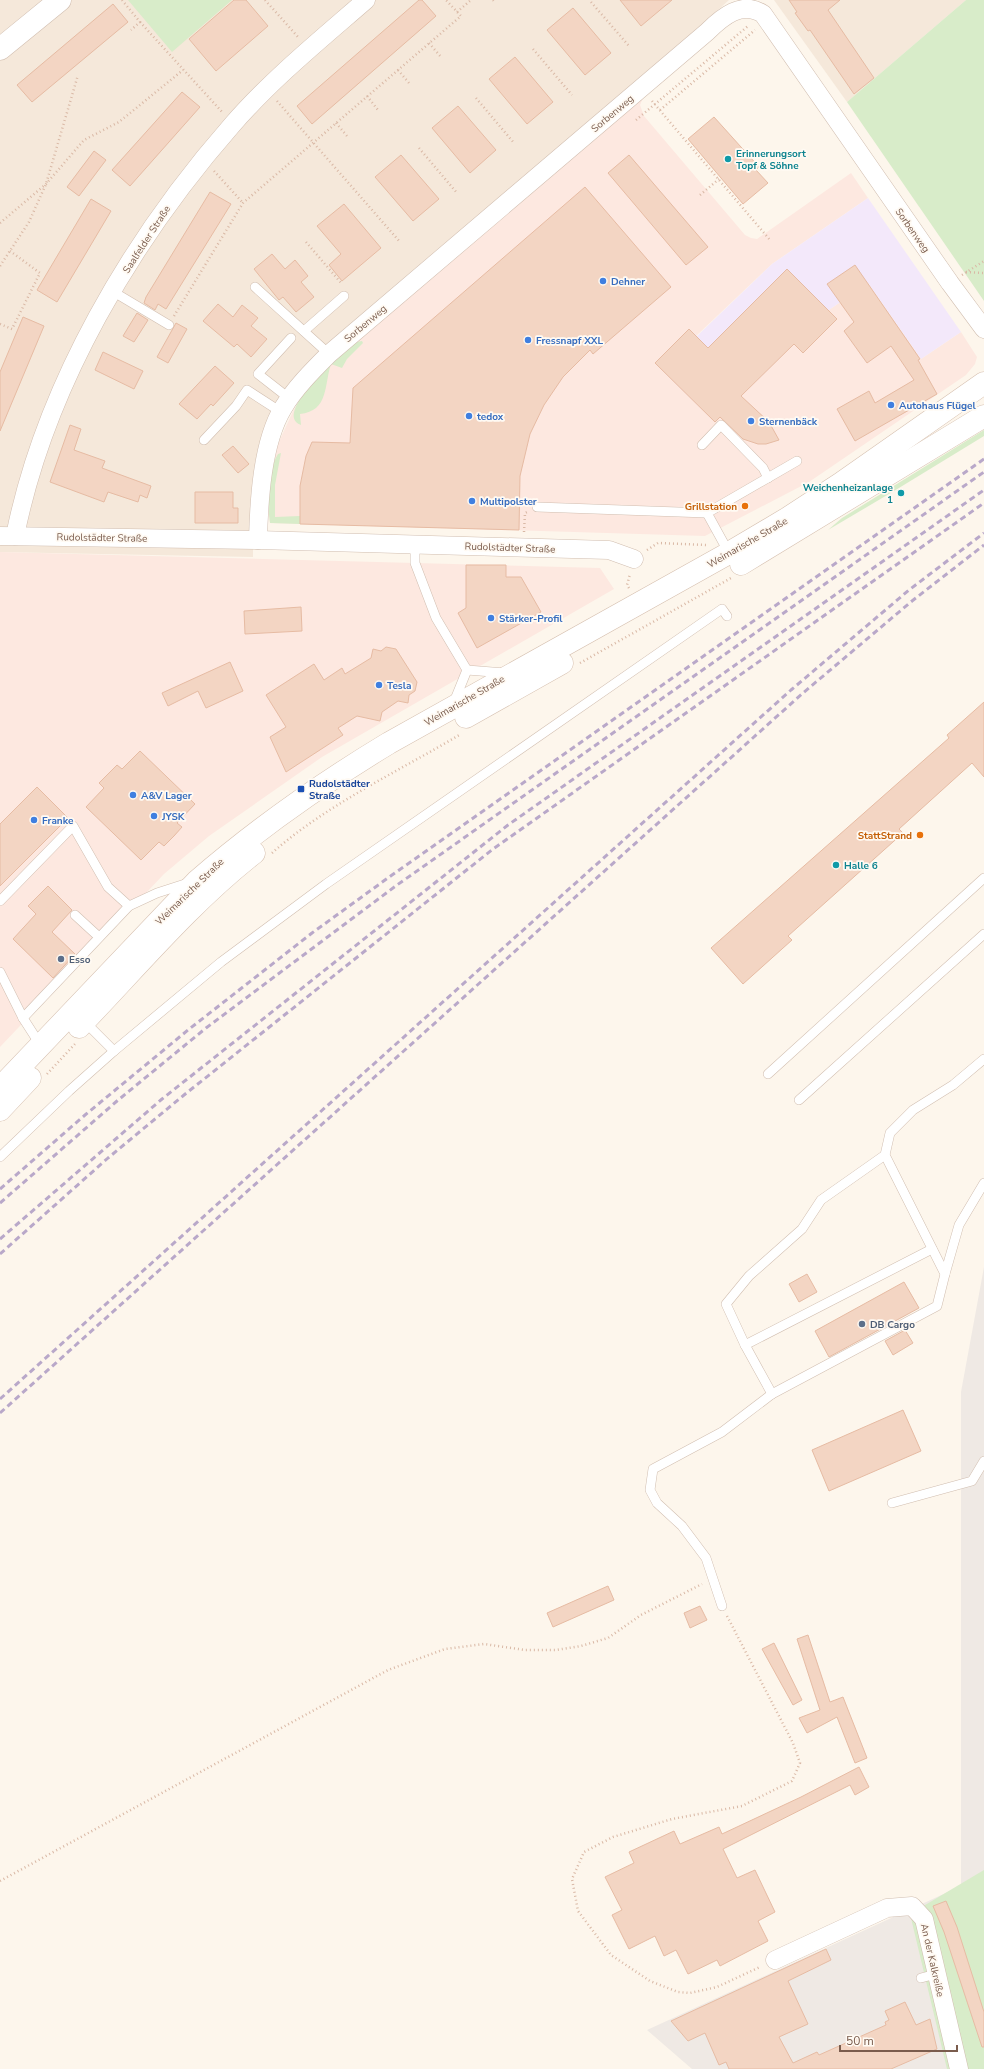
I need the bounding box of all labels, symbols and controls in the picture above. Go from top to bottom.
street label: Sorbenweg [588,92,637,136]
place label: Erinnerungsort Topf & Söhne [736,147,806,173]
marker: Erinnerungsort Topf & Söhne [723,154,733,164]
street label: Saalfelder Straße [120,203,174,276]
street label: Sorbenweg [892,205,933,256]
place label: Dehner [611,275,645,289]
marker: Dehner [598,276,608,286]
street label: Sorbenweg [341,302,390,346]
place label: Fressnapf XXL [536,334,604,348]
marker: Fressnapf XXL [523,335,533,345]
place label: Autohaus Flügel [899,399,977,413]
marker: Autohaus Flügel [886,400,896,410]
place label: tedox [477,410,504,424]
marker: tedox [464,411,474,421]
place label: Sternenbäck [759,415,818,429]
marker: Sternenbäck [746,416,756,426]
place label: Weichenheizanlage 1 [803,481,894,507]
marker: Weichenheizanlage 1 [896,488,906,498]
place label: Multipolster [480,495,537,509]
marker: Multipolster [467,496,477,506]
place label: Grillstation [685,500,737,514]
marker: Grillstation [740,501,750,511]
street label: Weimarische Straße [705,514,790,572]
street label: Rudolstädter Straße [56,530,148,546]
street label: Rudolstädter Straße [464,539,556,557]
place label: Stärker-Profil [499,612,563,626]
marker: Stärker-Profil [486,613,496,623]
street label: Weimarische Straße [422,672,507,730]
place label: Tesla [387,679,411,693]
marker: Tesla [374,680,384,690]
place label: Rudolstädter Straße [309,777,370,803]
marker: Rudolstädter Straße [296,784,306,794]
place label: A&V Lager [141,789,192,803]
marker: A&V Lager [128,790,138,800]
place label: JYSK [161,810,185,824]
marker: JYSK [149,811,159,821]
place label: Franke [42,814,74,828]
marker: Franke [29,815,39,825]
place label: StattStrand [858,829,912,843]
marker: StattStrand [915,830,925,840]
street label: Weimarische Straße [152,855,227,928]
place label: Halle 6 [844,859,878,873]
marker: Halle 6 [831,860,841,870]
place label: Esso [69,953,91,967]
marker: Esso [56,954,66,964]
place label: DB Cargo [870,1318,915,1332]
marker: DB Cargo [857,1319,867,1329]
street label: An der Kalkreiße [917,1922,947,1998]
scale bar [840,2027,957,2053]
text: 50 m [846,2033,874,2049]

